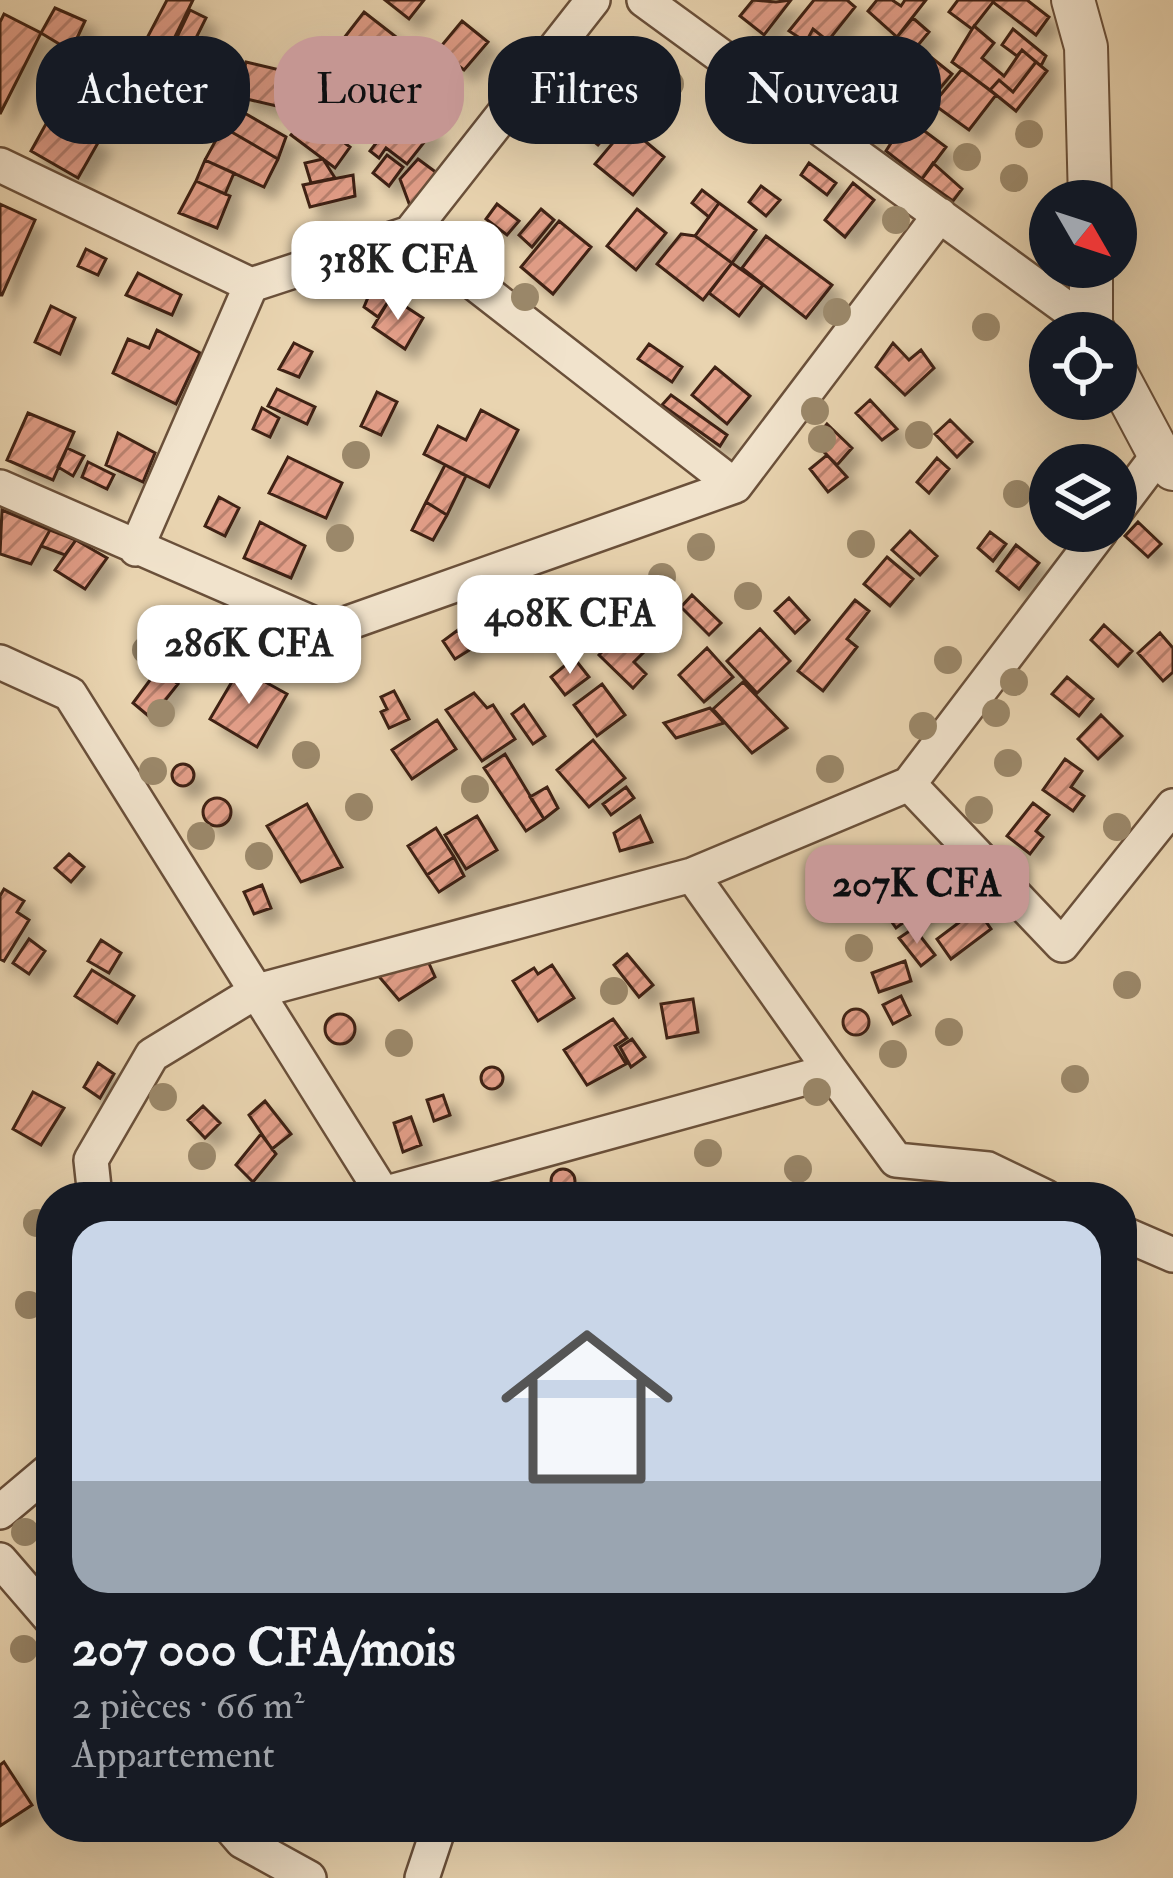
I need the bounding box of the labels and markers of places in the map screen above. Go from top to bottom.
pin: 318K CFA [274,221,522,323]
pin: 408K CFA [446,575,694,677]
pin: 286K CFA [125,605,373,707]
pin: 207K CFA [793,845,1041,947]

